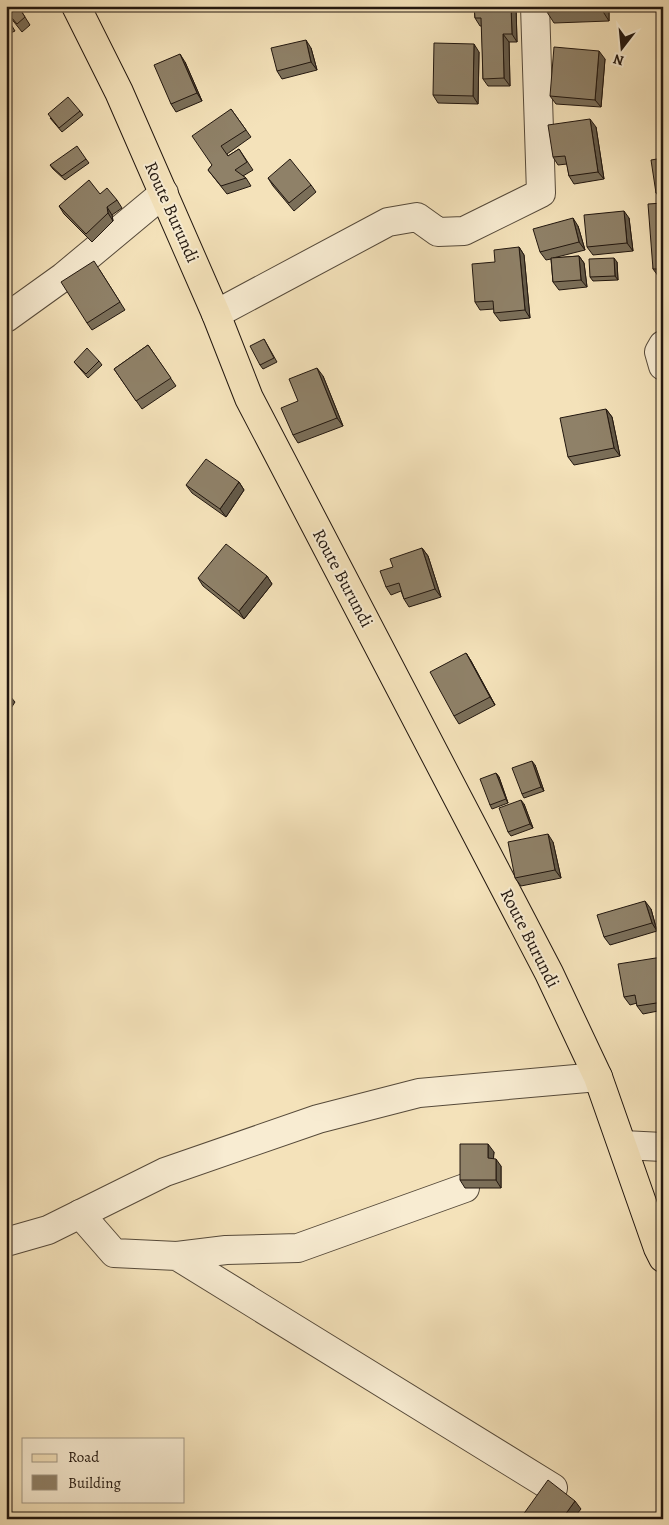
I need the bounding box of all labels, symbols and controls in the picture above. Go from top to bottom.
north arrow [596,22,646,72]
text: N [611,49,626,71]
street label: Route Burundi [139,158,205,266]
street label: Route Burundi [307,524,379,632]
street label: Route Burundi [495,884,565,992]
legend [22,1438,185,1502]
text: Road [68,1447,100,1467]
text: Building [68,1473,121,1493]

